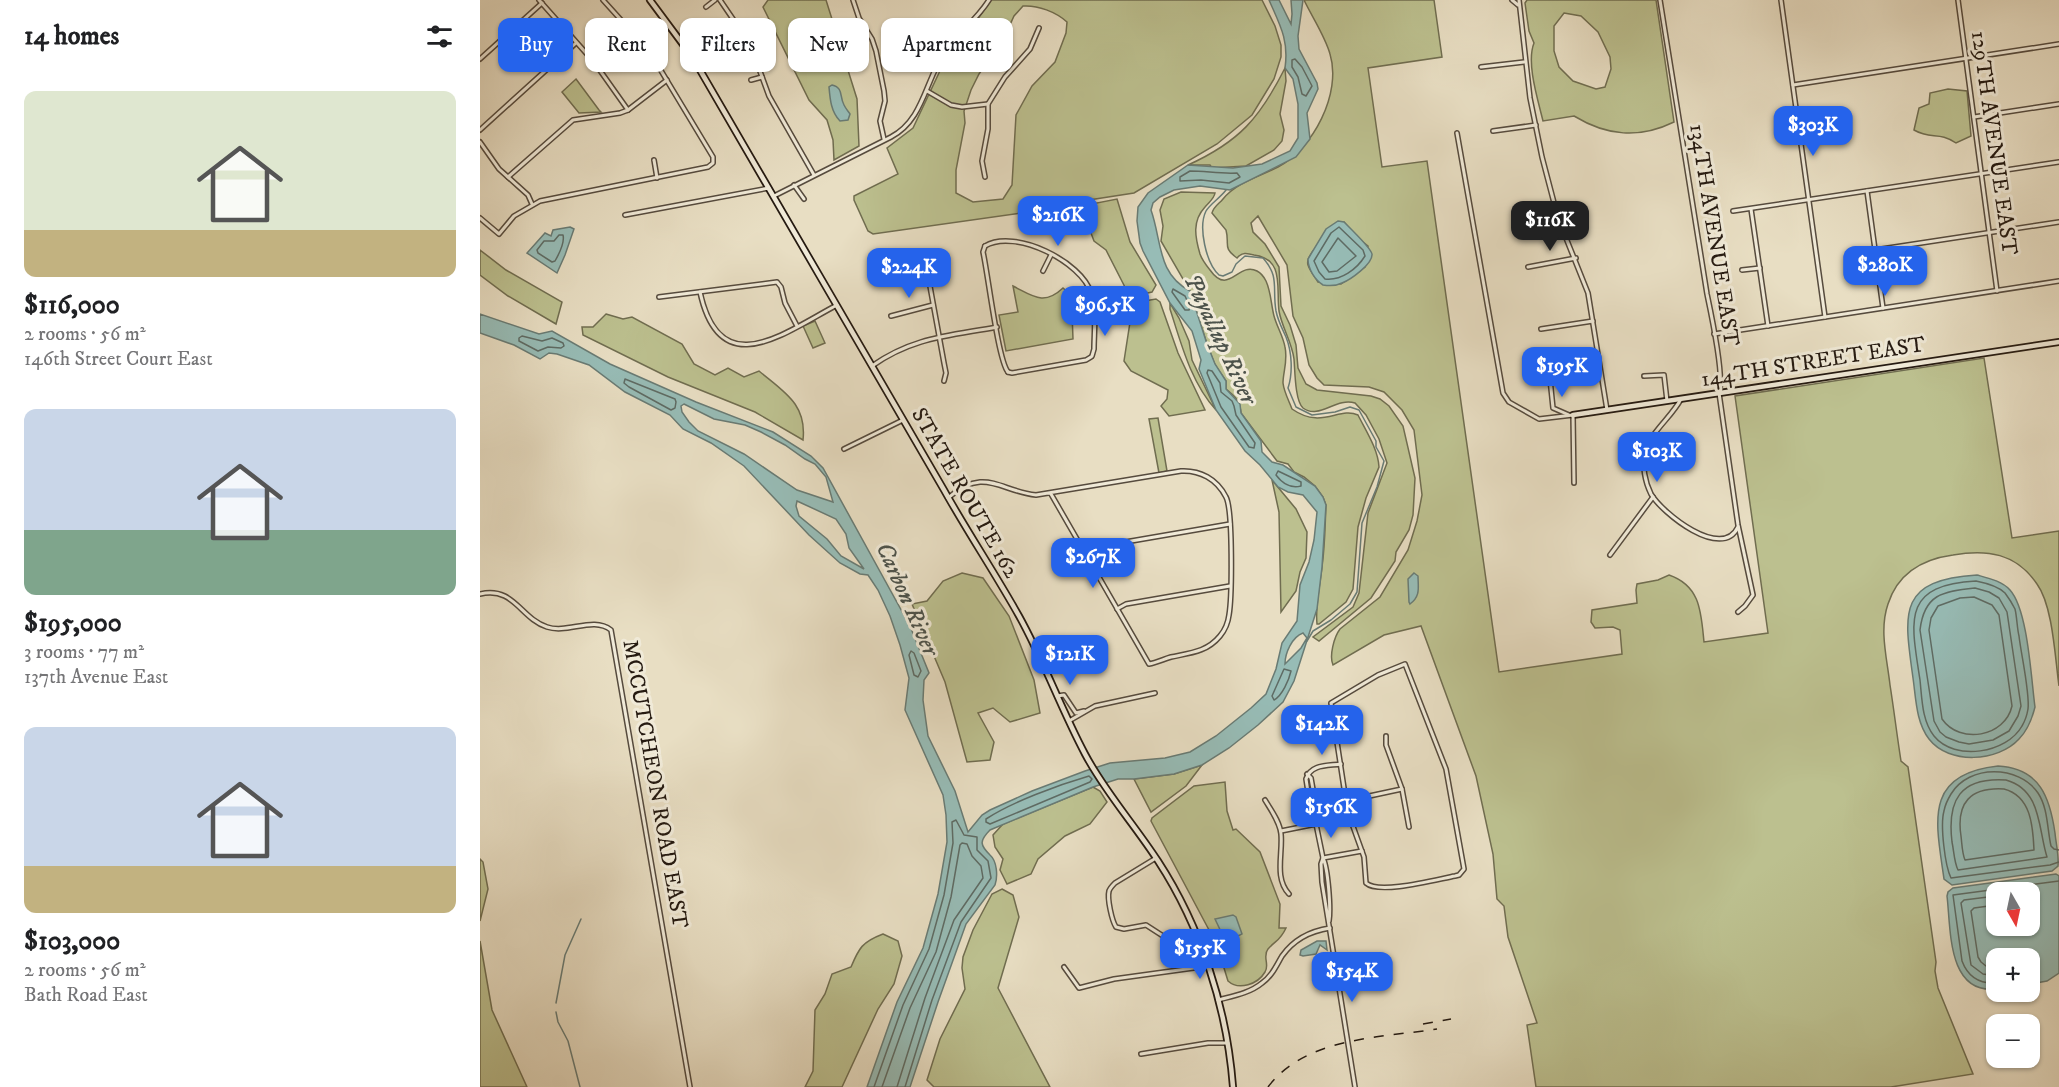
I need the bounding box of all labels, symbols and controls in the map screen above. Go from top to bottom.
chip: Buy [498,18,573,72]
chip: Rent [585,18,668,72]
chip: Filters [680,18,776,72]
chip: New [788,18,869,72]
chip: Apartment [881,18,1013,72]
text: 14 homes [24,20,119,53]
icon: filters [423,20,456,53]
street label: 129TH AVENUE EAST [1965,29,2023,257]
pin: $303K [1771,106,1855,157]
text: $303K [1788,113,1838,138]
street label: 134TH AVENUE EAST [1683,122,1745,348]
icon: home [186,130,294,238]
pin: $216K [1016,196,1100,247]
pin: $116K [1508,201,1592,252]
text: $216K [1032,203,1084,228]
text: $116K [1525,208,1575,233]
pin: $280K [1843,246,1927,297]
pin: $224K [867,248,951,299]
text: $280K [1857,253,1913,278]
text: $224K [881,255,937,280]
water label: Puyallup River [1177,269,1264,411]
pin: $96.5K [1056,286,1154,337]
text: $116,000 [24,289,120,322]
text: $96.5K [1075,293,1135,318]
text: 2 rooms · 56 m² [24,322,146,347]
street label: 144TH STREET EAST [1699,331,1927,393]
text: 146th Street Court East [24,347,213,372]
pin: $195K [1520,347,1604,398]
text: $195K [1536,354,1588,379]
street label: STATE ROUTE 162 [905,403,1025,583]
pin: $103K [1615,432,1699,483]
text: $103K [1632,439,1682,464]
icon: home [186,448,294,556]
water label: Carbon River [869,538,946,663]
pin: $267K [1051,538,1135,589]
text: $267K [1065,545,1121,570]
text: $195,000 [24,607,122,640]
pin: $121K [1028,635,1112,686]
street label: MCCUTCHEON ROAD EAST [616,638,694,931]
text: 3 rooms · 77 m² [24,640,144,665]
text: $121K [1045,642,1095,667]
text: 137th Avenue East [24,665,168,690]
pin: $142K [1280,705,1364,756]
text: $142K [1295,712,1349,737]
icon: home [186,766,294,874]
pin: $156K [1289,788,1373,839]
text: $156K [1305,795,1357,820]
north arrow [1986,882,2040,936]
map controls [1986,882,2040,1068]
text: $103,000 [24,925,120,958]
pin: $155K [1158,929,1242,980]
text: $155K [1174,936,1226,961]
button: + [1986,948,2040,1002]
pin: $154K [1310,952,1394,1003]
text: 2 rooms · 56 m² [24,958,146,983]
text: $154K [1326,959,1378,984]
text: Bath Road East [24,983,148,1008]
button: − [1986,1014,2040,1068]

